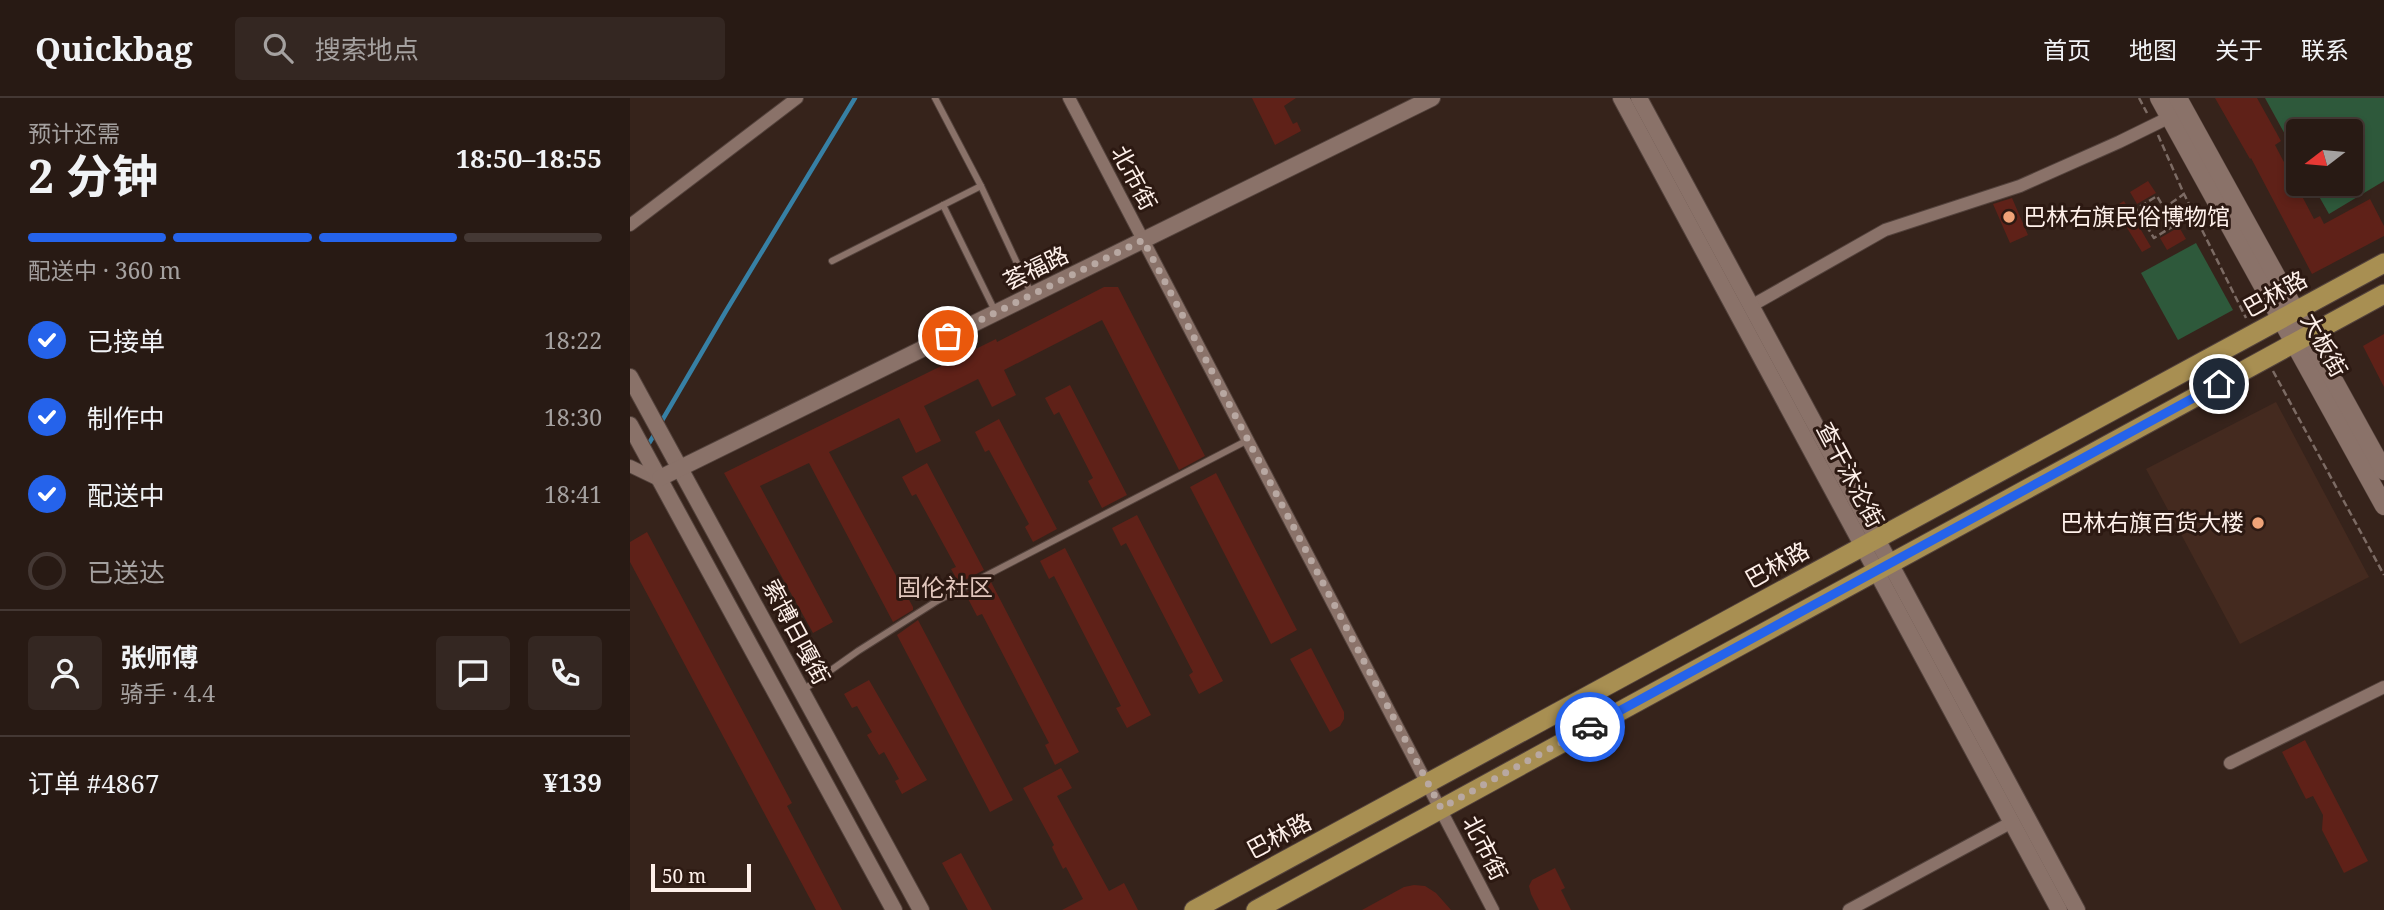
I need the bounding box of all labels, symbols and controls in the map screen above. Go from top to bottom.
search box [235,17,725,80]
text: Quickbag [35,26,193,71]
icon: search [259,29,297,67]
text: 搜索地点 [315,31,419,67]
text: 首页 [2043,33,2091,66]
text: 地图 [2129,33,2177,66]
text: 关于 [2215,33,2263,66]
text: 联系 [2301,33,2349,66]
text: 预计还需 [28,117,120,149]
north arrow [2286,119,2362,196]
map controls [2286,119,2363,196]
text: 18:50–18:55 [456,140,602,176]
street label: 北市街 [1105,140,1165,216]
text: 2 分钟 [28,144,158,206]
place label: 巴林右旗民俗博物馆 [2023,200,2230,232]
marker: 巴林右旗民俗博物馆 [2001,209,2017,225]
street label: 荟福路 [998,238,1074,297]
text: 配送中 · 360 m [28,254,181,286]
street label: 巴林路 [2237,262,2312,324]
pin [918,306,978,366]
street label: 大板街 [2294,307,2356,382]
icon: bag [929,317,967,355]
icon: check [28,321,66,359]
text: 已接单 [87,323,165,359]
text: 18:22 [544,324,602,356]
pin [2189,354,2249,414]
icon: home [2200,365,2238,403]
icon: check [28,398,66,436]
text: 制作中 [87,400,165,436]
text: 18:30 [544,401,602,433]
street label: 查干沐沦街 [1810,416,1892,533]
icon: check [28,475,66,513]
text: 配送中 [87,477,165,513]
text: 18:41 [544,478,602,510]
place label: 巴林右旗百货大楼 [2060,506,2244,538]
marker: 巴林右旗百货大楼 [2250,515,2266,531]
street label: 巴林路 [1739,533,1814,595]
text: 已送达 [87,554,165,590]
district label: 固伦社区 [897,570,993,603]
street label: 索博日嘎街 [756,573,838,690]
button: person [28,636,102,710]
button: chat [436,636,510,710]
button: phone [528,636,602,710]
text: 张师傅 [120,639,198,675]
text: 骑手 · 4.4 [120,677,215,709]
courier [1555,692,1625,762]
icon: car [1571,708,1609,746]
text: ¥139 [543,764,602,800]
text: 订单 #4867 [28,765,159,801]
street label: 巴林路 [1241,805,1317,865]
street label: 北市街 [1456,810,1516,886]
scale bar [651,861,751,893]
text: 50 m [662,863,706,889]

